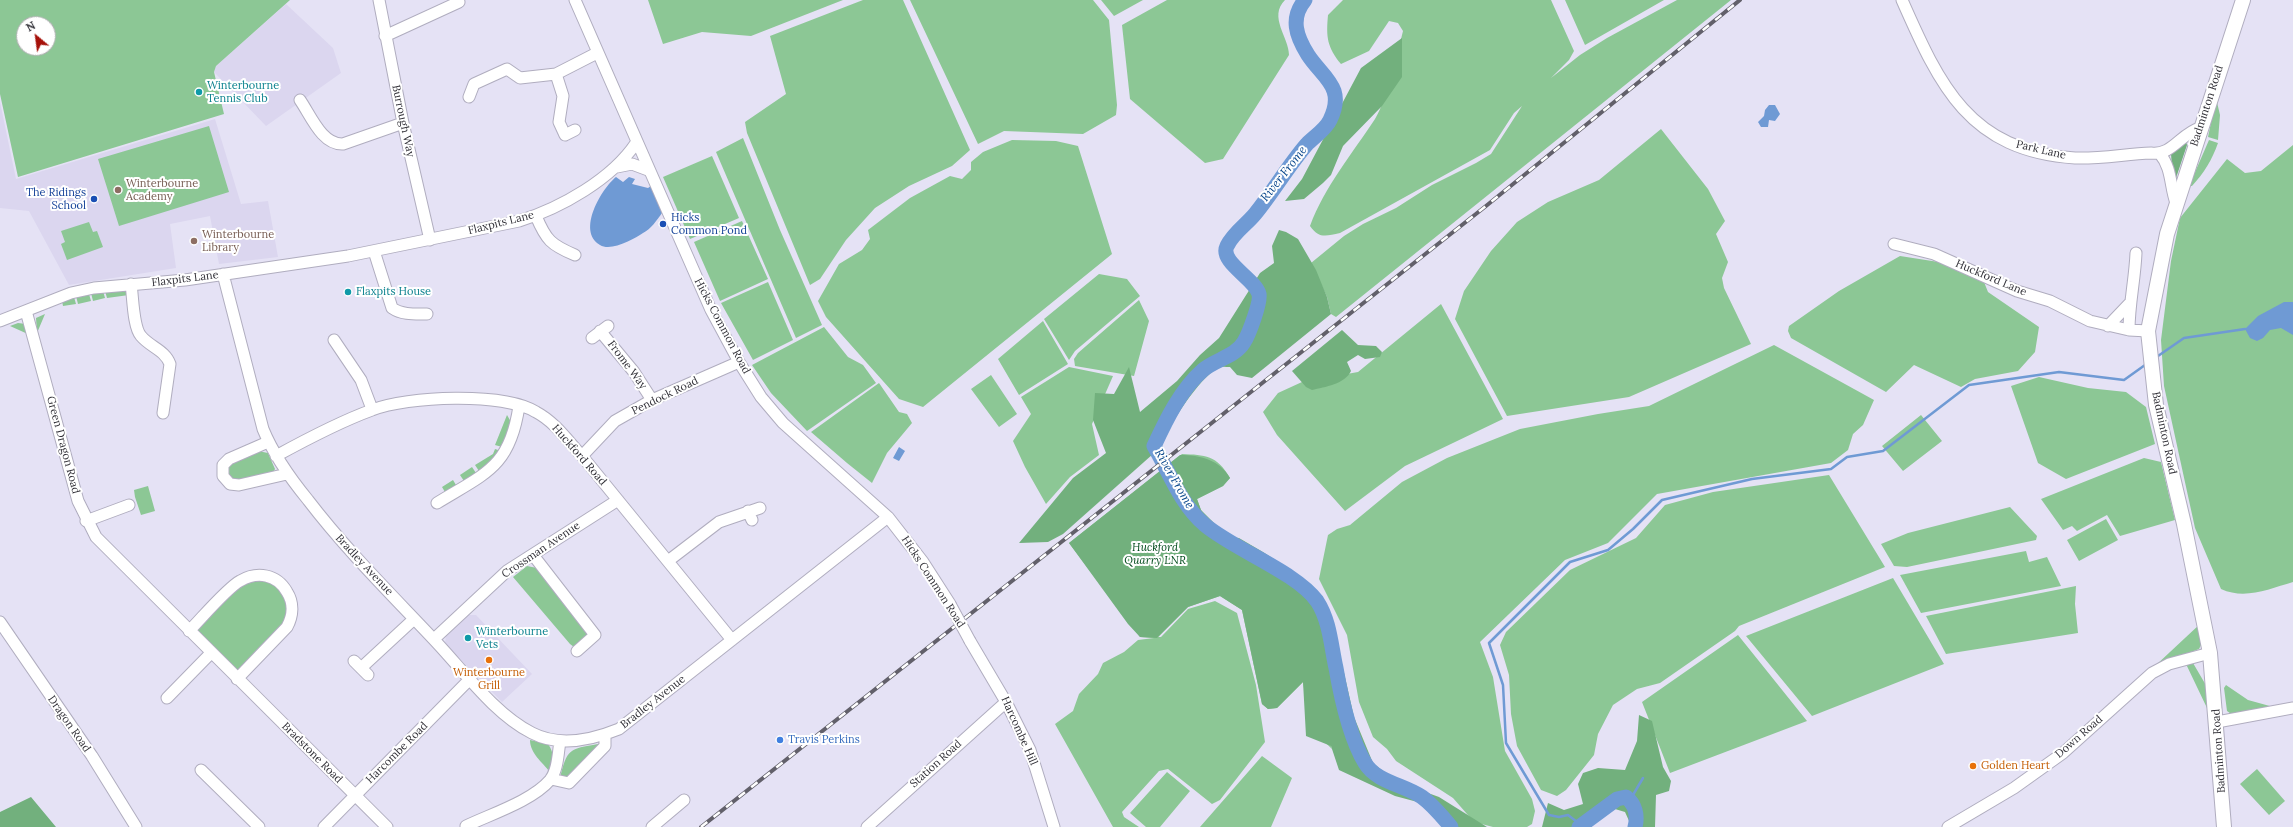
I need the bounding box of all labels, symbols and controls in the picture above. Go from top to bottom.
north arrow [16,16,56,56]
text: N [24,18,38,35]
street label: Badminton Road [2188,64,2226,148]
place label: Winterbourne Tennis Club [207,79,279,105]
street label: Burrough Way [389,84,417,158]
marker: Winterbourne Tennis Club [194,87,204,97]
street label: Park Lane [2015,138,2067,162]
water label: River Frome [1258,143,1310,205]
place label: Winterbourne Academy [126,177,198,203]
marker: Winterbourne Academy [113,185,123,195]
place label: The Ridings School [26,186,86,212]
marker: The Ridings School [89,194,99,204]
street label: Flaxpits Lane [467,208,535,238]
place label: Hicks Common Pond [671,211,747,237]
marker: Hicks Common Pond [658,219,668,229]
place label: Winterbourne Library [202,228,274,254]
marker: Winterbourne Library [189,236,199,246]
street label: Huckford Lane [1954,257,2028,299]
street label: Flaxpits Lane [151,268,219,290]
street label: Hicks Common Road [691,276,753,376]
place label: Flaxpits House [356,285,431,299]
marker: Flaxpits House [343,287,353,297]
street label: Frome Way [604,338,650,392]
street label: Pendock Road [630,374,700,418]
street label: Badminton Road [2149,390,2179,476]
street label: Green Dragon Road [44,395,82,495]
street label: Huckford Road [549,422,609,488]
water label: River Frome [1151,447,1197,511]
street label: Crossman Avenue [499,519,583,581]
street label: Bradley Avenue [332,532,396,598]
street label: Hicks Common Road [898,534,968,630]
park label: Huckford Quarry LNR [1124,541,1186,567]
place label: Winterbourne Vets [476,625,548,651]
marker: Winterbourne Vets [463,633,473,643]
marker: Winterbourne Grill [484,655,494,665]
place label: Winterbourne Grill [453,666,525,692]
street label: Bradley Avenue [618,673,688,731]
street label: Dragon Road [45,693,93,755]
street label: Harcombe Hill [998,695,1040,767]
street label: Badminton Road [2209,708,2229,794]
street label: Down Road [2053,713,2105,761]
street label: Harcombe Road [363,719,431,787]
street label: Bradstone Road [279,720,345,786]
place label: Travis Perkins [788,733,860,747]
marker: Travis Perkins [775,735,785,745]
street label: Station Road [907,737,965,791]
place label: Golden Heart [1981,759,2050,773]
marker: Golden Heart [1968,761,1978,771]

